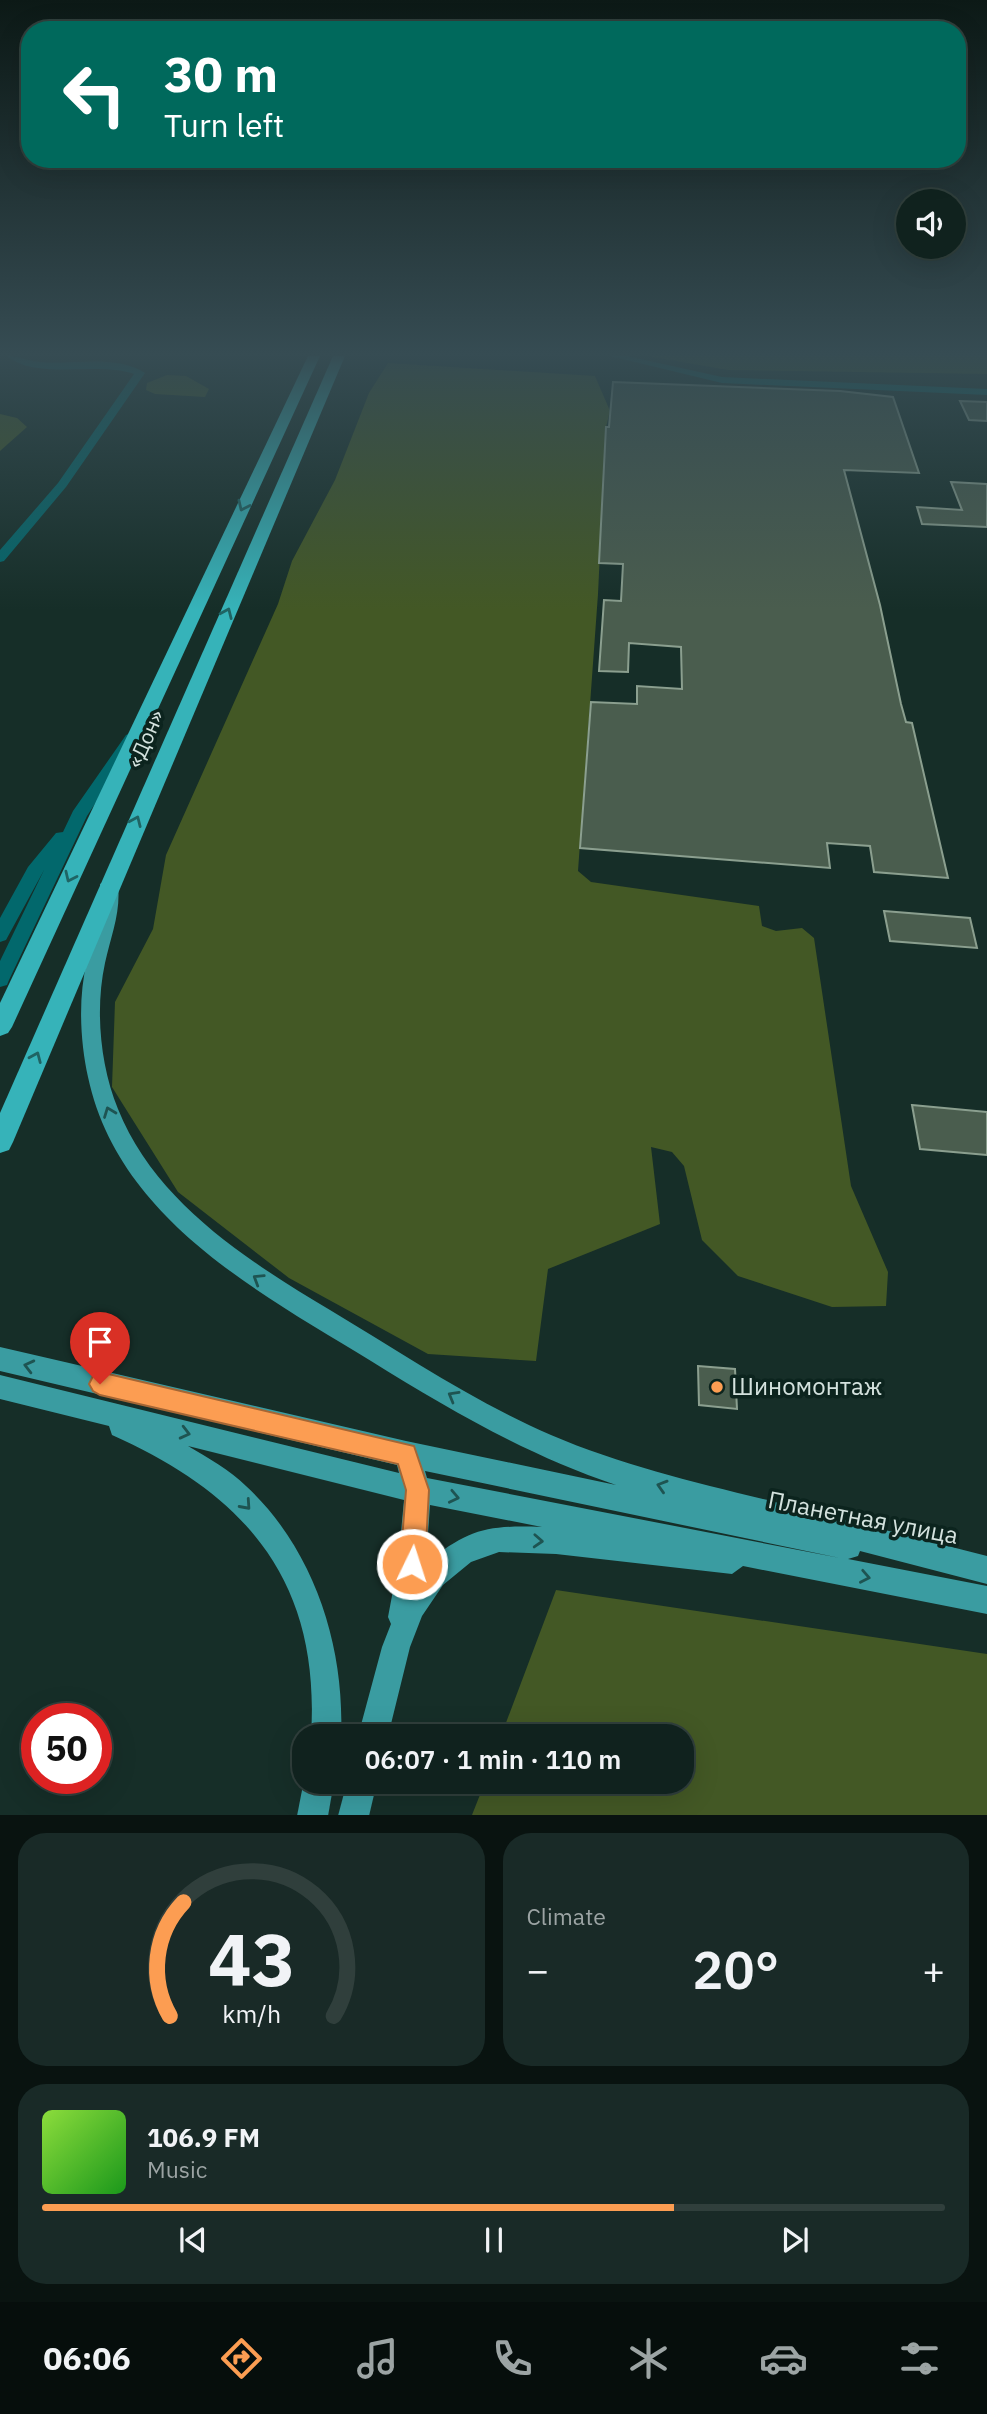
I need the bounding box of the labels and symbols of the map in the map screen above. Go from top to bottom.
one-way arrow [238,499,252,511]
one-way arrow [219,607,233,619]
street label: «Дон» [120,705,170,772]
one-way arrow [128,816,142,828]
one-way arrow [64,870,78,882]
one-way arrow [28,1051,42,1063]
one-way arrow [104,1107,118,1119]
one-way arrow [253,1274,266,1287]
pin [70,1312,130,1384]
one-way arrow [24,1360,36,1375]
place label: Шиномонтаж [731,1370,882,1402]
marker: Шиномонтаж [709,1379,725,1395]
one-way arrow [448,1391,461,1404]
one-way arrow [179,1425,191,1439]
one-way arrow [656,1479,668,1494]
street label: Планетная улица [765,1483,961,1551]
one-way arrow [448,1489,460,1504]
one-way arrow [238,1497,250,1510]
position arrow [375,1527,449,1601]
one-way arrow [533,1533,544,1548]
one-way arrow [859,1568,871,1583]
speed limit sign: 50 [21,1703,112,1794]

